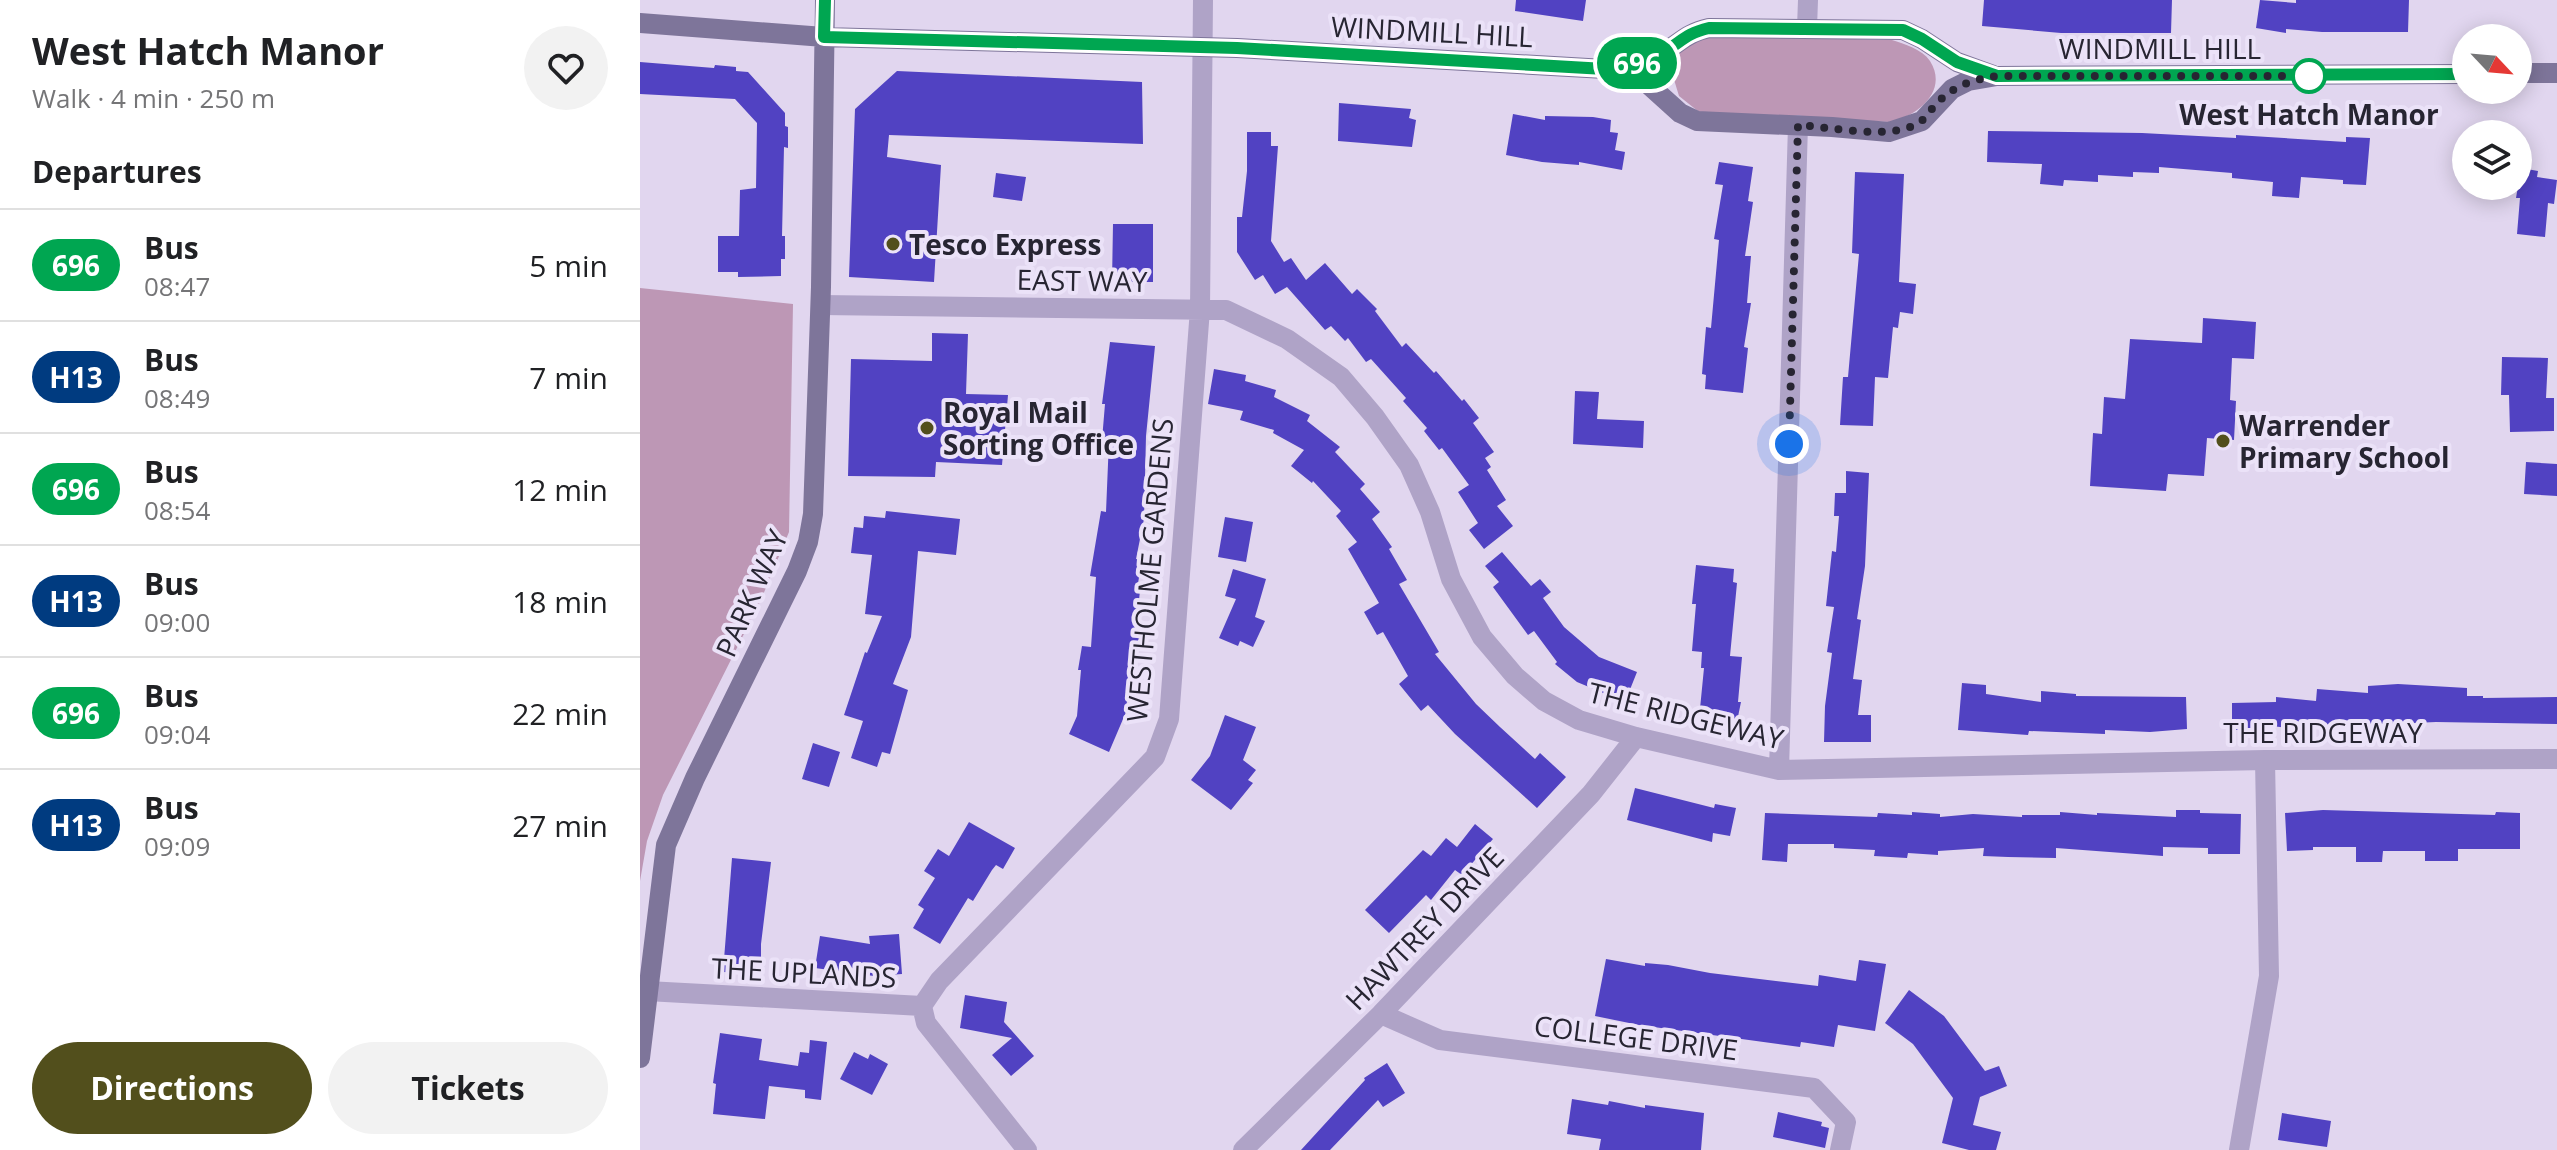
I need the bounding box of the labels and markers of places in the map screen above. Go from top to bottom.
marker: West Hatch Manor [2292,59,2326,93]
place label: West Hatch Manor [2179,95,2439,133]
place label: Tesco Express [909,225,1101,263]
marker: Tesco Express [884,235,902,253]
place label: Royal Mail Sorting Office [943,393,1134,463]
place label: Warrender Primary School [2239,406,2450,476]
marker: Royal Mail Sorting Office [918,419,936,437]
marker: Warrender Primary School [2214,432,2232,450]

